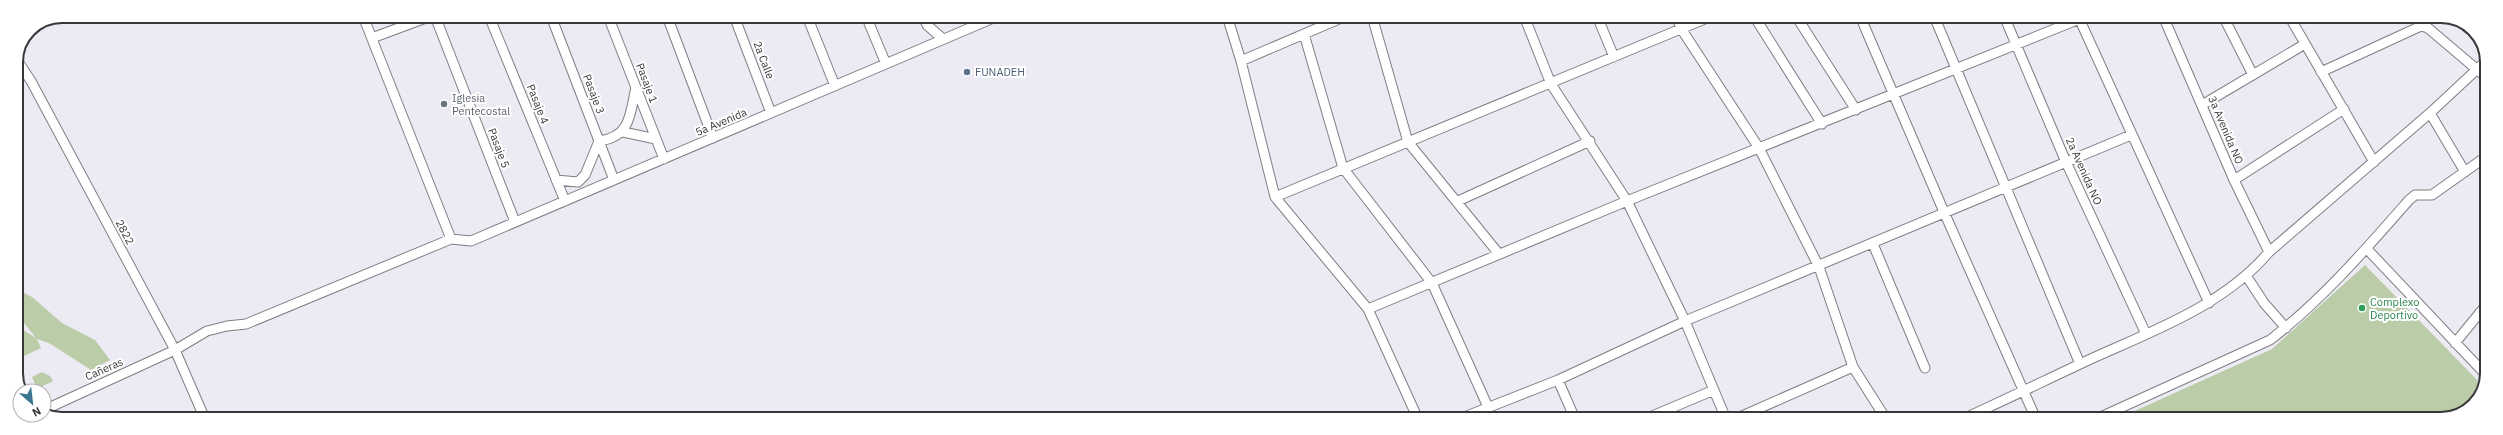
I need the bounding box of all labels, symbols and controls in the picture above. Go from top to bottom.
street label: 2a Calle [750,39,778,81]
street label: Pasaje 1 [633,61,661,105]
place label: FUNADEH [975,65,1025,79]
marker: FUNADEH [962,67,972,77]
street label: Pasaje 3 [580,72,608,116]
street label: Pasaje 4 [524,82,552,126]
place label: Iglesia Pentecostal [452,91,510,118]
street label: 3a Avenida NO [2205,94,2247,166]
marker: Iglesia Pentecostal [439,99,449,109]
street label: 5a Avenida [693,105,749,139]
street label: Pasaje 5 [485,126,513,170]
street label: 2a Avenida NO [2063,135,2105,207]
street label: 2822 [113,217,137,247]
place label: Complexo Deportivo [2370,295,2419,322]
marker: Complexo Deportivo [2357,303,2367,313]
street label: Cañeras [83,354,125,384]
north arrow [12,383,52,423]
text: N [30,404,43,420]

